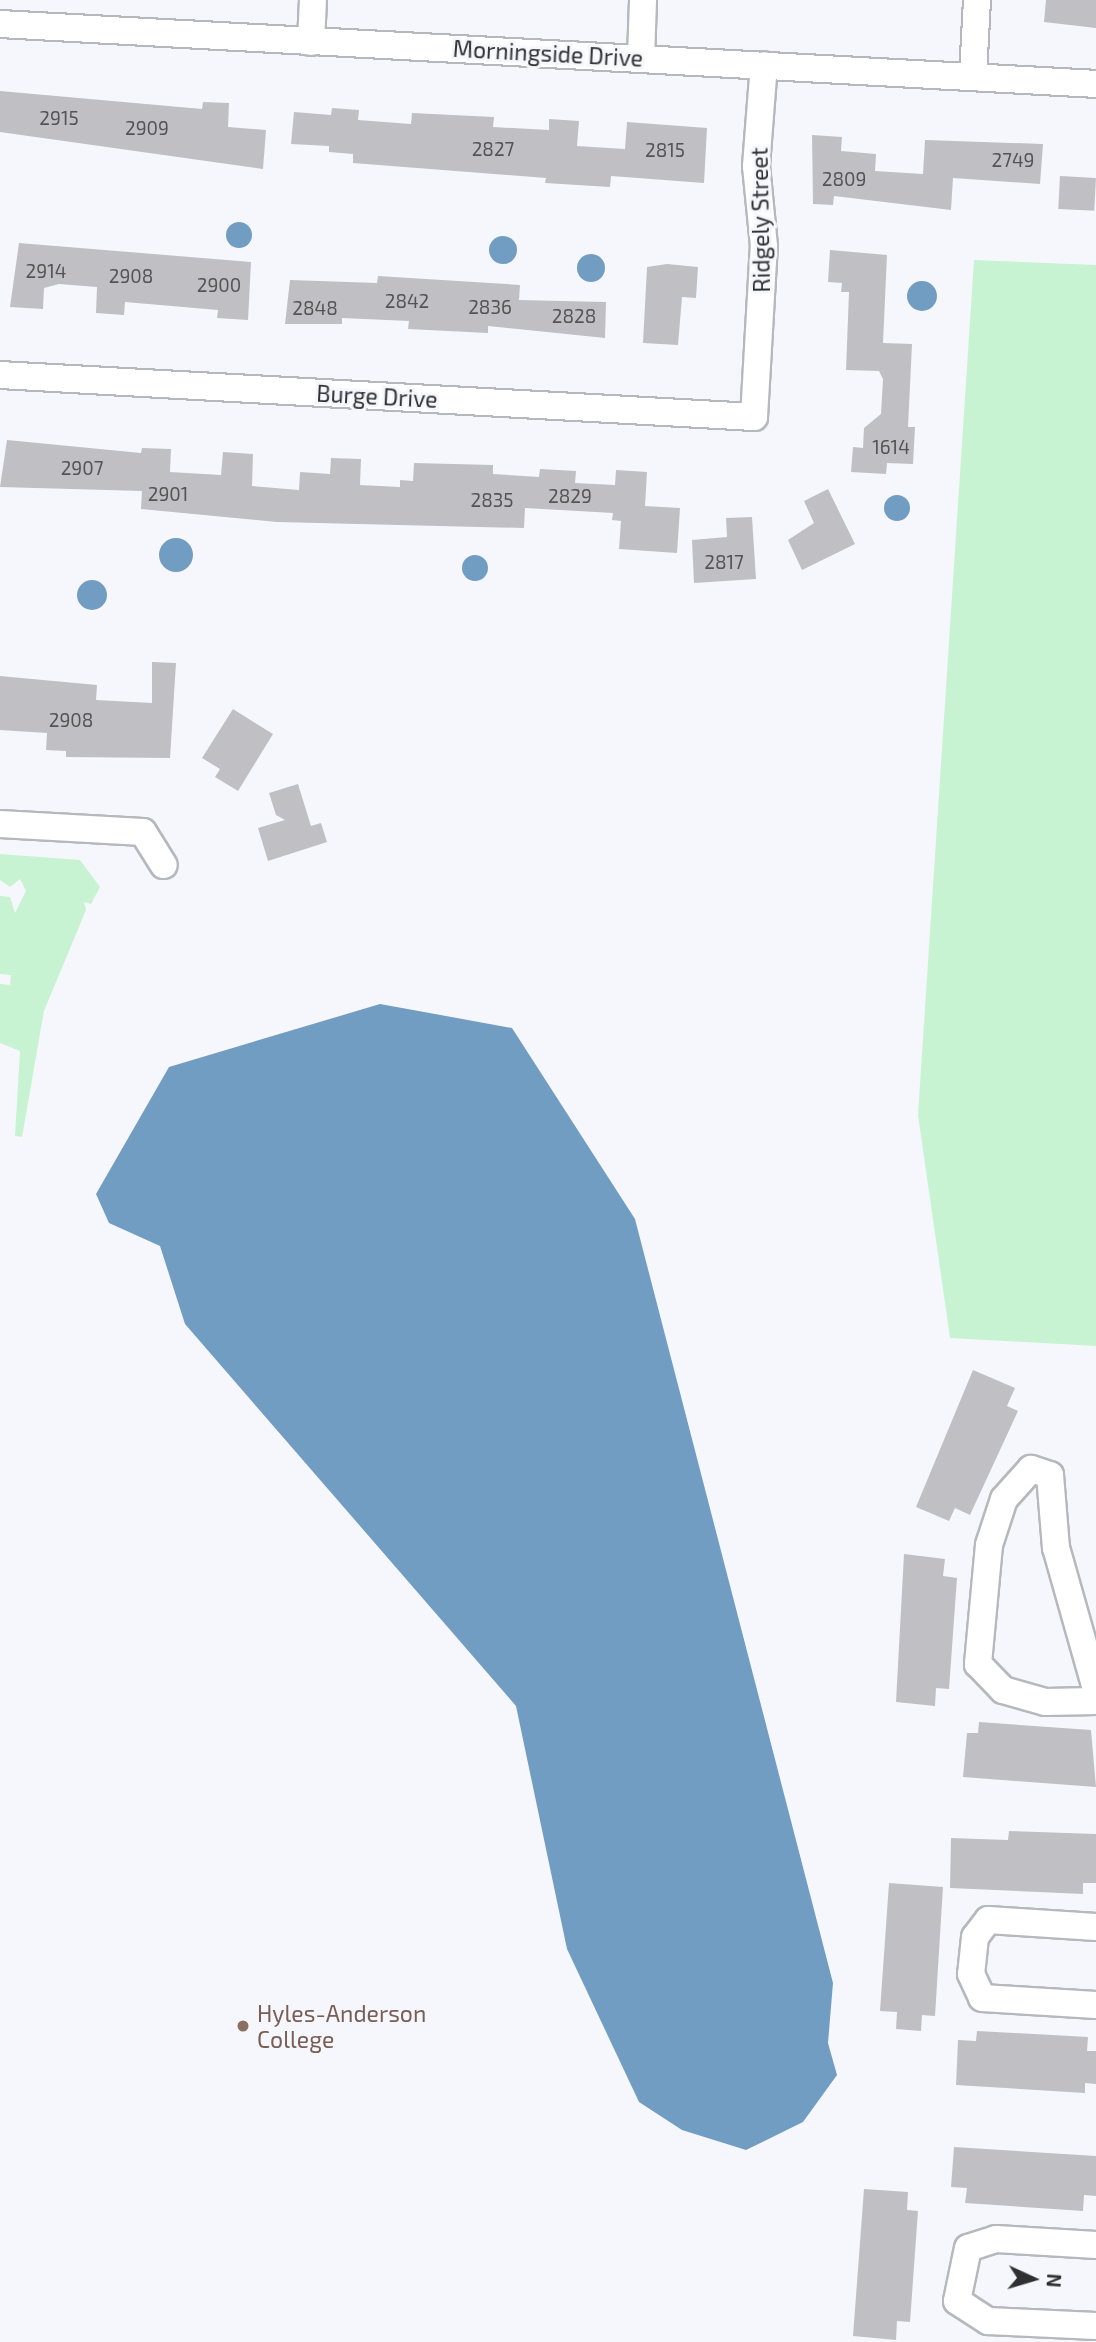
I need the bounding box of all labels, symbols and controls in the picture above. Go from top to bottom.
street label: Morningside Drive [452,34,644,72]
house number: 2915 [39,107,79,129]
house number: 2909 [125,117,169,139]
house number: 2827 [472,138,514,160]
house number: 2815 [645,139,685,161]
street label: Ridgely Street [745,147,775,293]
house number: 2749 [992,149,1034,171]
house number: 2809 [822,168,866,190]
house number: 2914 [26,260,66,282]
house number: 2908 [109,265,153,287]
house number: 2900 [197,274,241,296]
house number: 2842 [385,290,429,312]
house number: 2836 [468,296,512,318]
house number: 2848 [292,297,338,319]
house number: 2828 [552,305,596,327]
street label: Burge Drive [316,379,438,413]
house number: 1614 [872,436,910,458]
house number: 2907 [61,457,103,479]
house number: 2901 [148,483,188,505]
house number: 2829 [548,485,592,507]
house number: 2835 [471,489,513,511]
house number: 2817 [704,551,744,573]
house number: 2908 [49,709,93,731]
place label: Hyles-Anderson College [257,1999,426,2053]
marker: Hyles-Anderson College [235,2018,251,2034]
north arrow [998,2244,1068,2314]
text: N [1042,2273,1066,2288]

